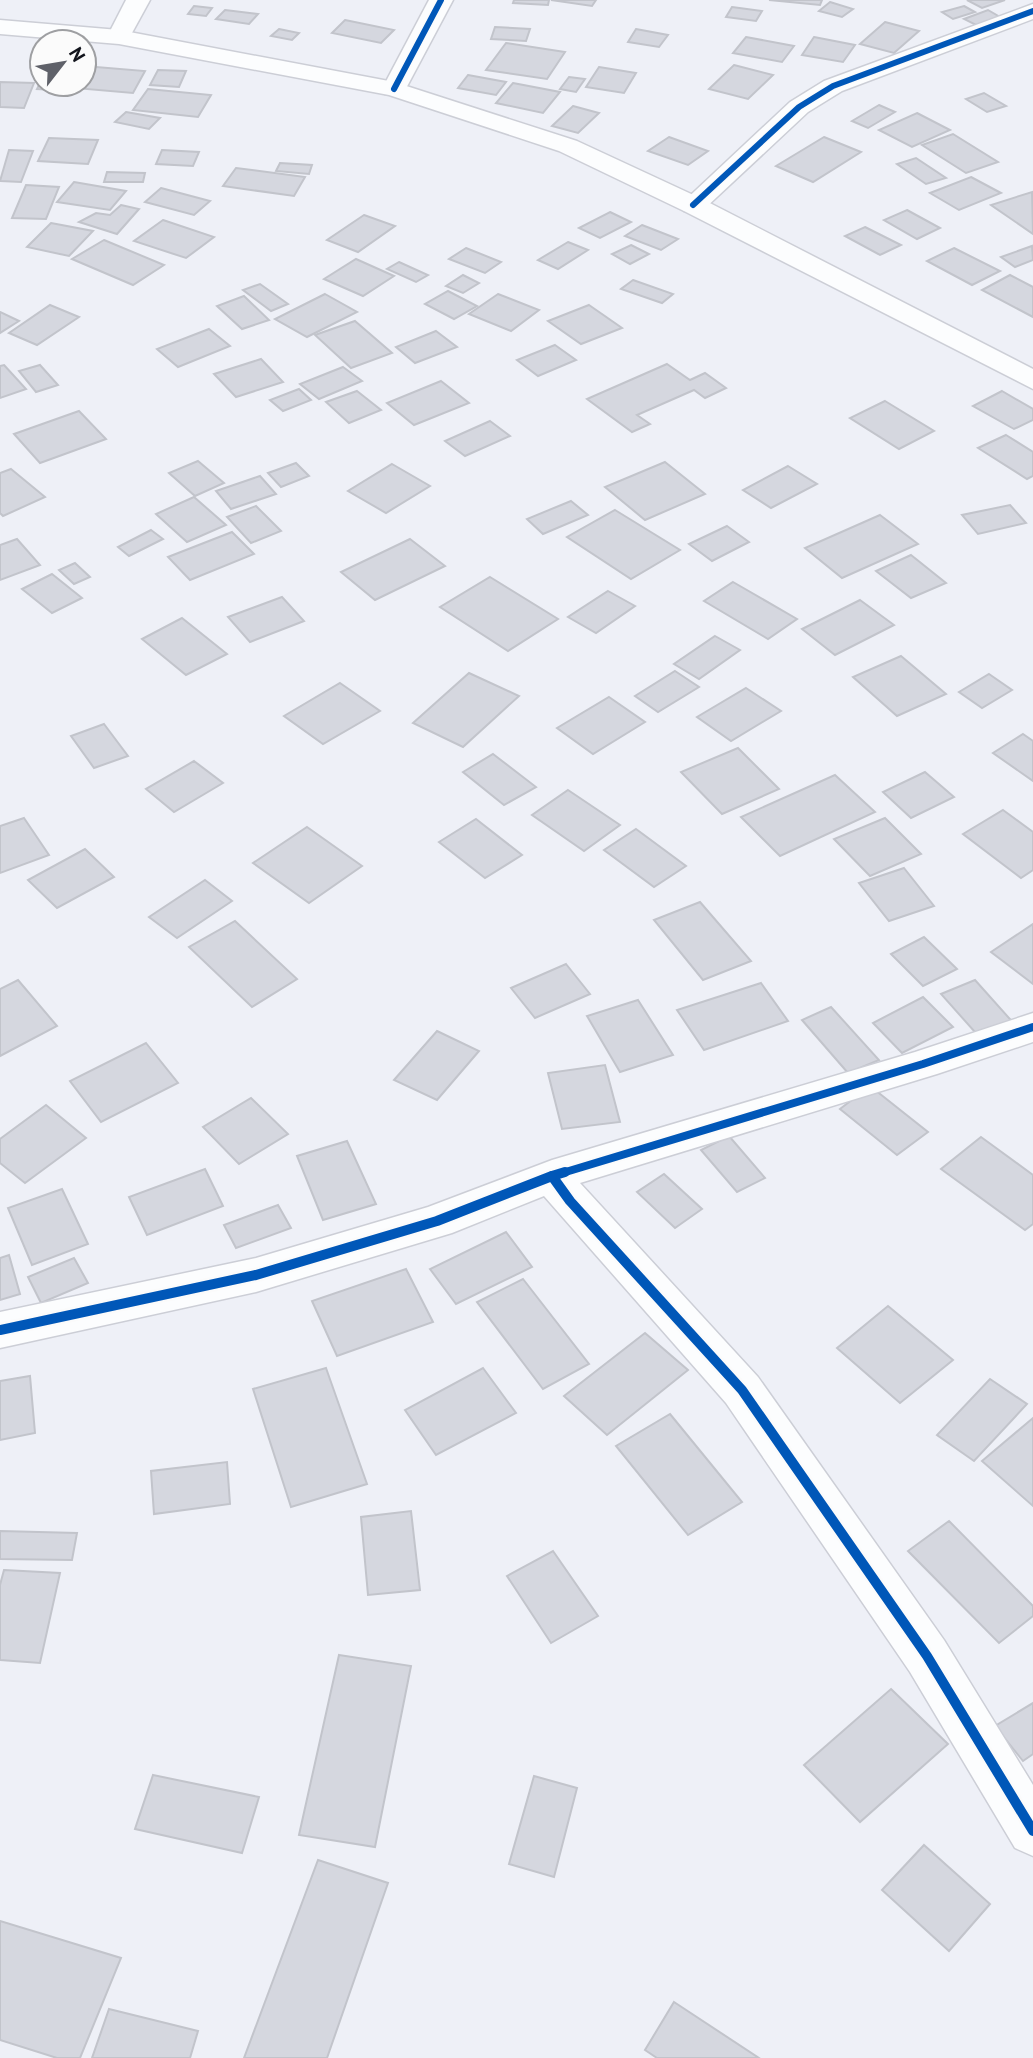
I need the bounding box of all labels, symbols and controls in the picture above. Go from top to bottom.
north arrow [28,28,98,98]
text: N [64,43,91,66]

